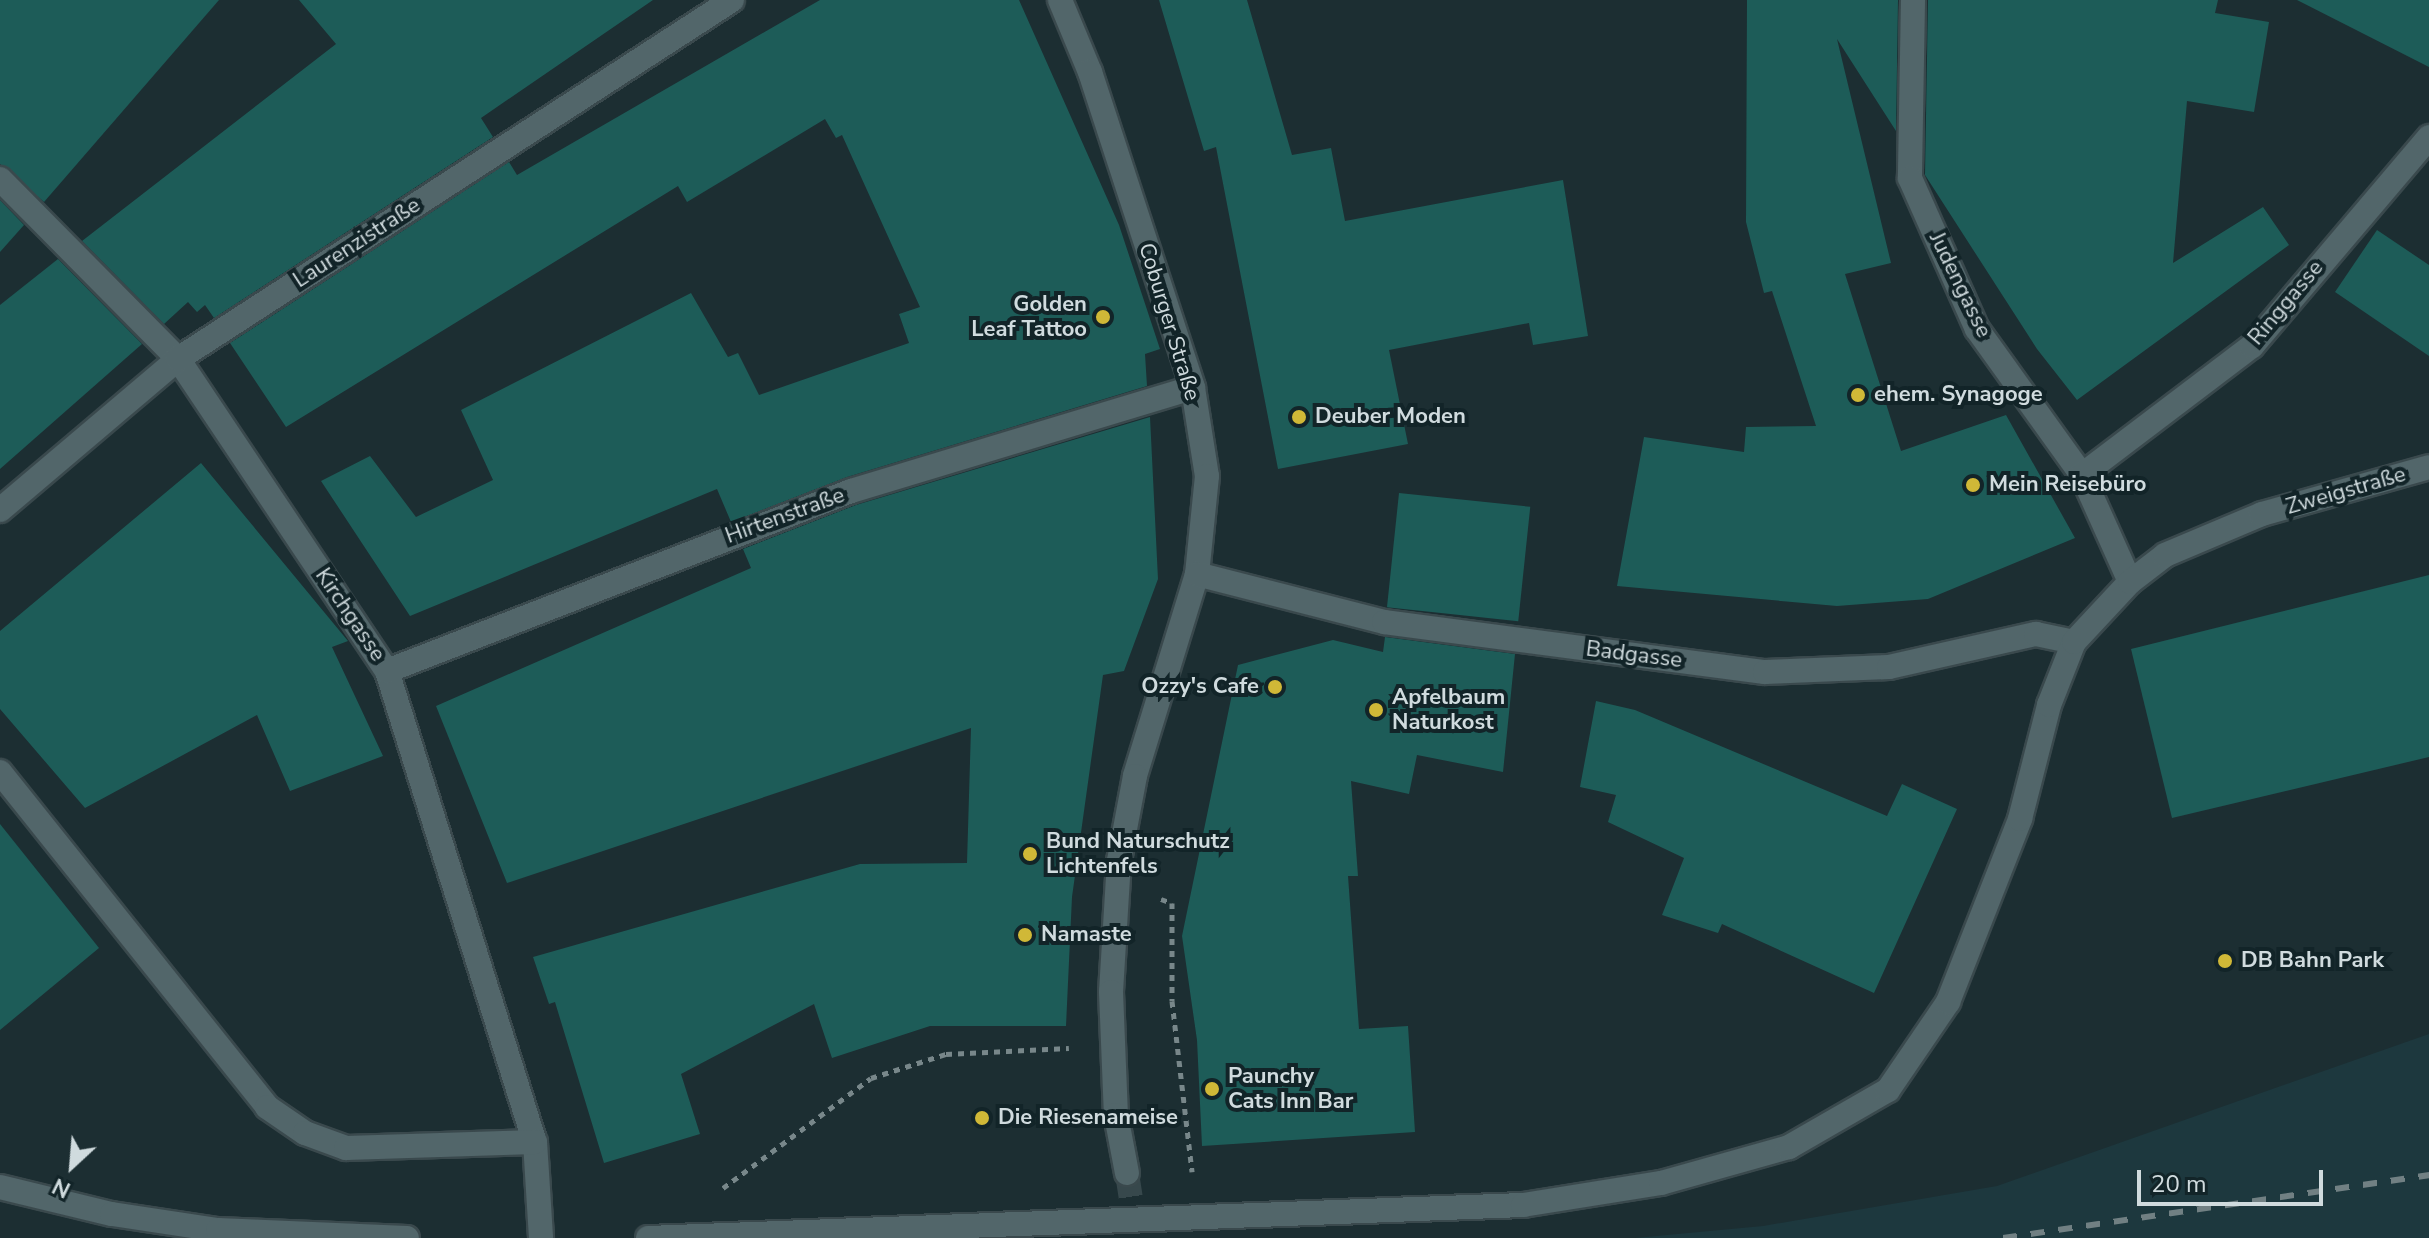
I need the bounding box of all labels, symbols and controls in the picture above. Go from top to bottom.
street label: Laurenzistraße [289,192,425,294]
street label: Judengasse [1923,228,1997,342]
street label: Coburger Straße [1133,240,1205,404]
street label: Ringgasse [2243,255,2329,351]
place label: Golden Leaf Tattoo [971,291,1087,342]
marker: Golden Leaf Tattoo [1094,308,1112,326]
place label: ehem. Synagoge [1874,382,2043,408]
marker: ehem. Synagoge [1849,386,1867,404]
place label: Deuber Moden [1315,404,1466,430]
marker: Deuber Moden [1290,408,1308,426]
street label: Zweigstraße [2283,461,2409,521]
place label: Mein Reisebüro [1989,472,2146,498]
marker: Mein Reisebüro [1964,476,1982,494]
street label: Hirtenstraße [722,482,848,550]
street label: Kirchgasse [309,563,391,667]
street label: Badgasse [1584,636,1684,674]
place label: Ozzy's Cafe [1141,674,1259,700]
marker: Ozzy's Cafe [1266,678,1284,696]
place label: Apfelbaum Naturkost [1392,684,1505,736]
marker: Apfelbaum Naturkost [1367,701,1385,719]
place label: Bund Naturschutz Lichtenfels [1046,828,1230,880]
marker: Bund Naturschutz Lichtenfels [1021,845,1039,863]
place label: Namaste [1041,922,1132,948]
marker: Namaste [1016,926,1034,944]
place label: DB Bahn Park [2241,948,2384,974]
marker: DB Bahn Park [2216,952,2234,970]
place label: Paunchy Cats Inn Bar [1228,1063,1353,1114]
marker: Paunchy Cats Inn Bar [1203,1080,1221,1098]
place label: Die Riesenameise [998,1105,1178,1131]
marker: Die Riesenameise [973,1109,991,1127]
north arrow [32,1126,112,1206]
scale bar [2141,1154,2327,1204]
text: 20 m [2151,1168,2207,1200]
text: N [48,1170,75,1205]

